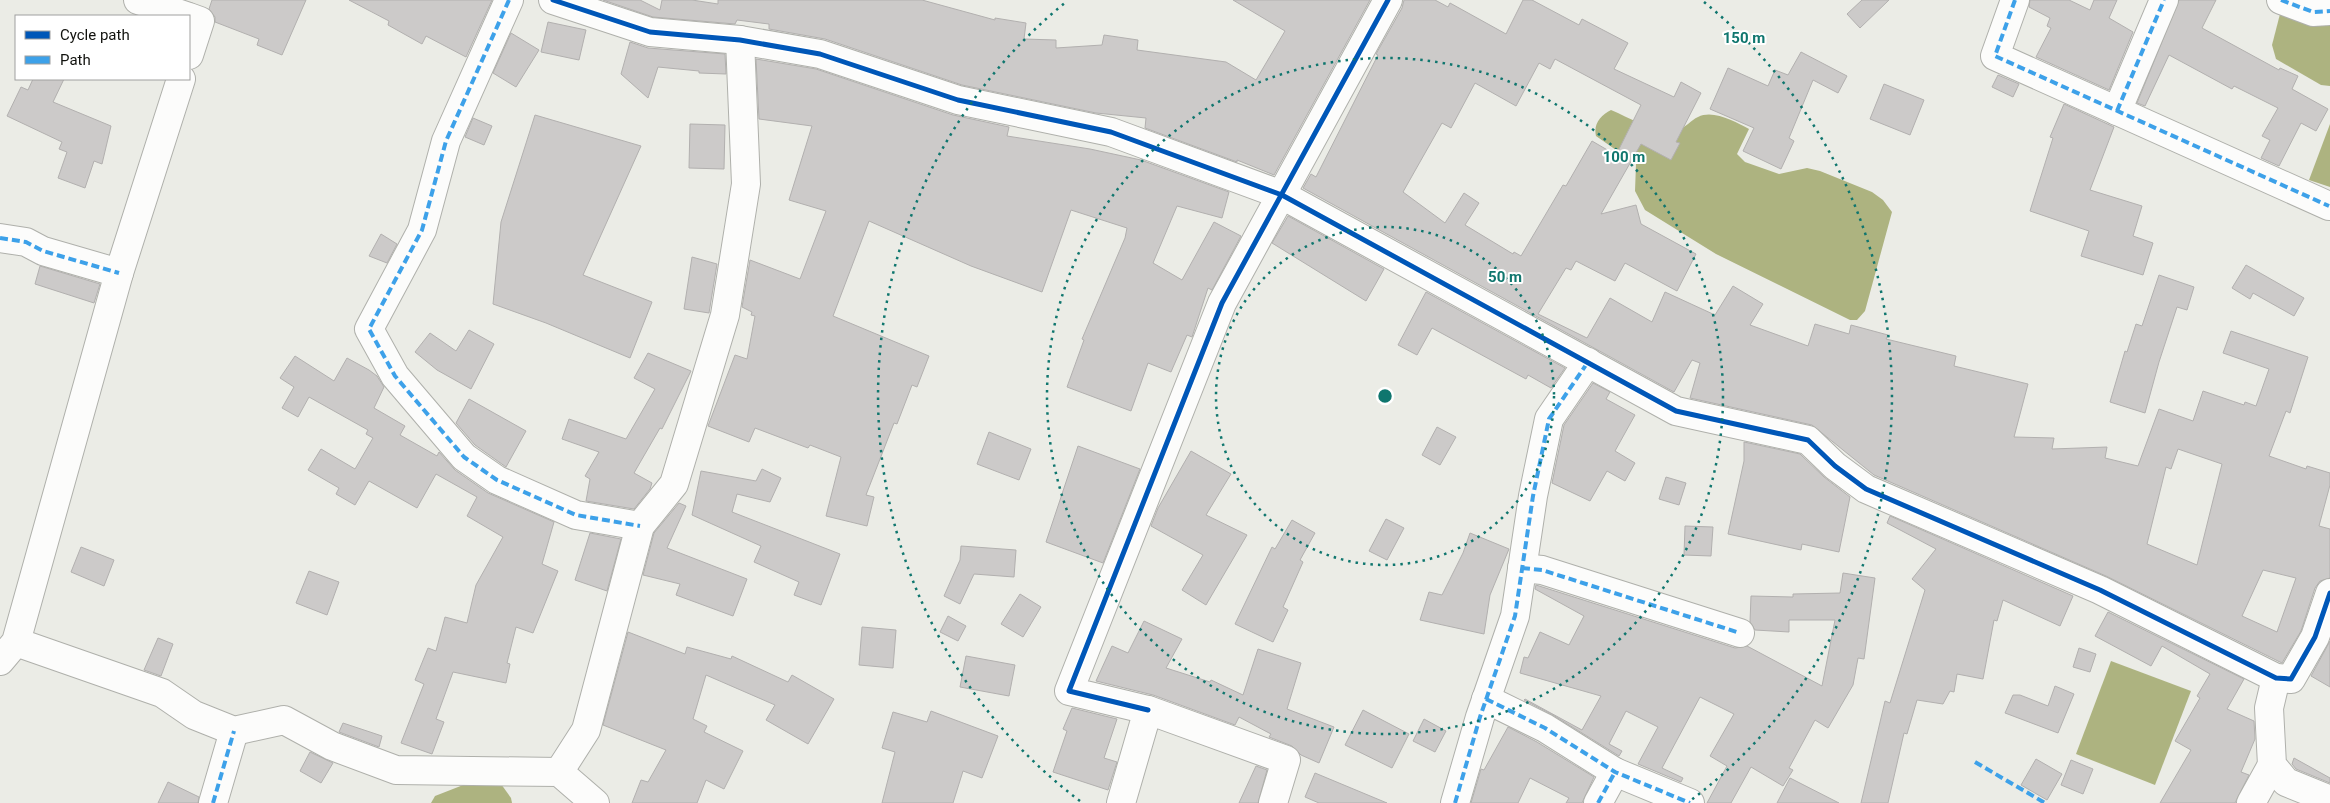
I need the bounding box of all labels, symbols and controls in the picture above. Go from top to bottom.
legend [15,15,190,80]
text: Cycle path [60,26,130,44]
text: 150 m [1723,29,1765,47]
text: Path [60,51,91,69]
text: 100 m [1603,148,1645,166]
text: 50 m [1488,268,1522,286]
centre of rings [1376,387,1394,405]

